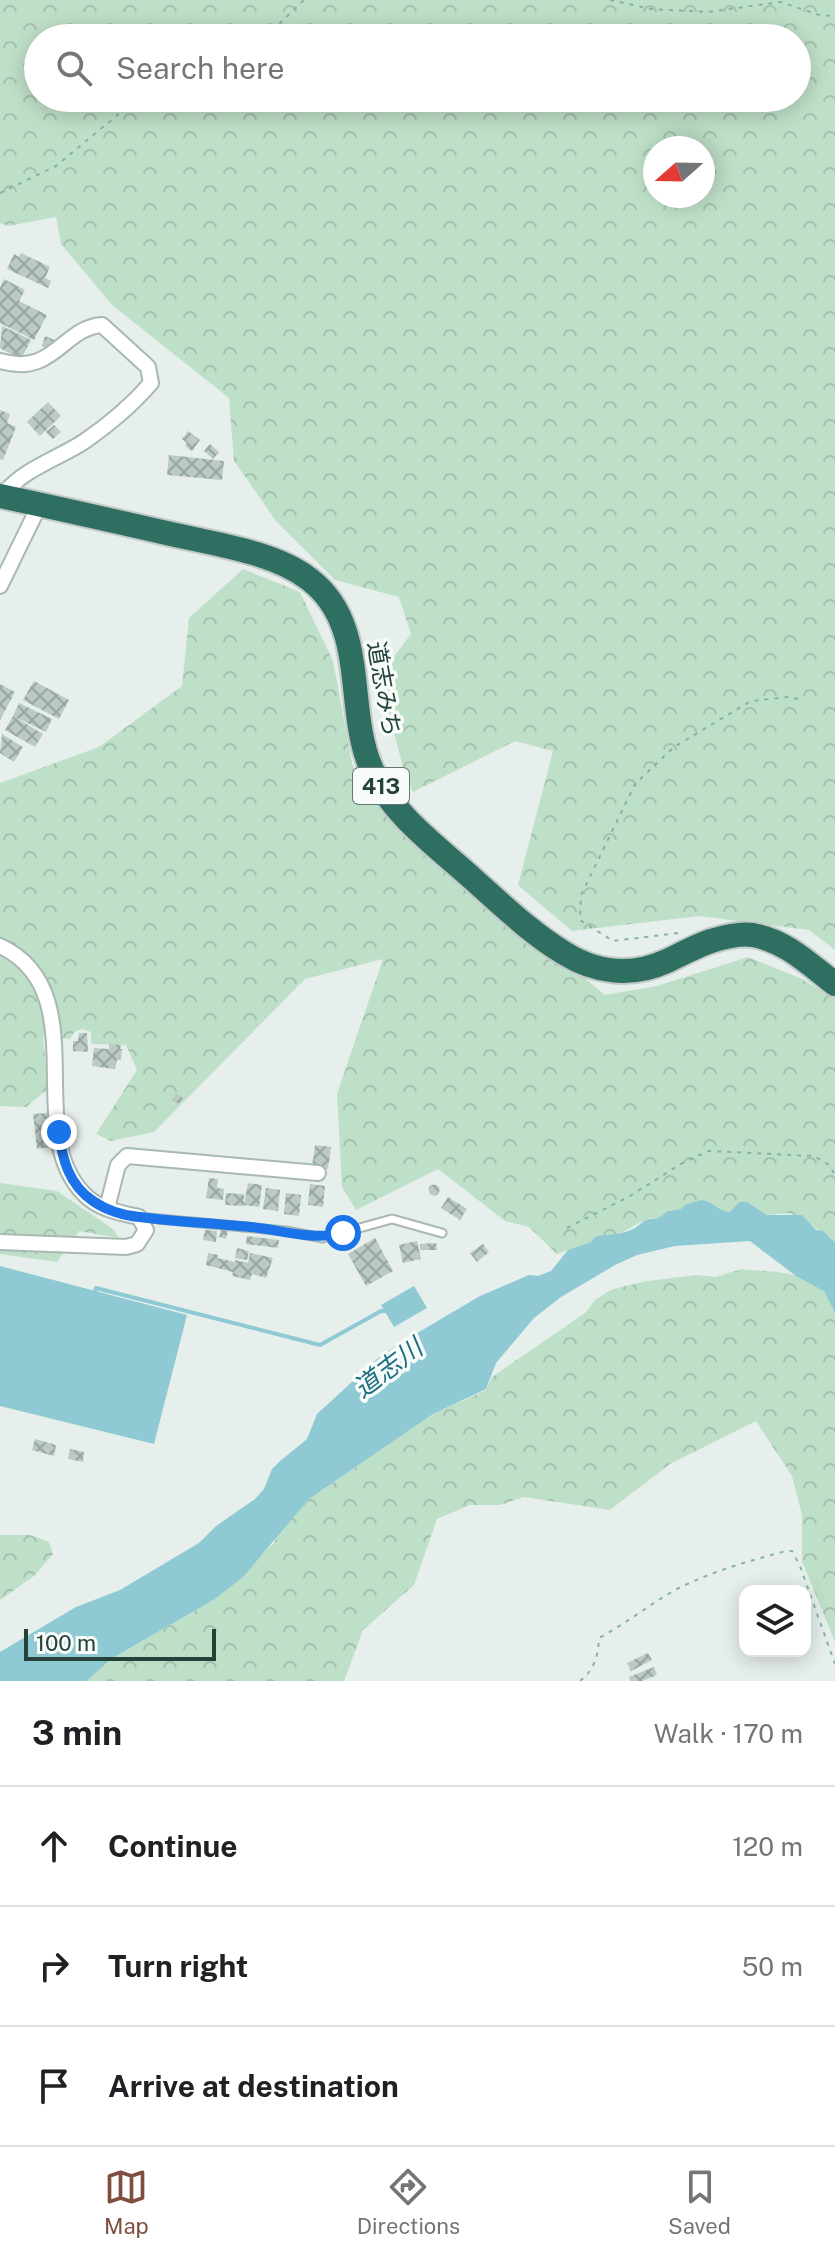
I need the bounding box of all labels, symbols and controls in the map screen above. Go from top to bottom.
search box [24,24,811,112]
icon: search [52,46,96,90]
text: Search here [116,50,284,86]
north arrow [643,136,715,208]
street label: 道志みち [363,639,407,739]
road number: 413 [353,768,409,804]
route end [41,1114,77,1150]
route start [325,1215,361,1251]
water label: 道志川 [347,1330,431,1403]
map controls [739,1585,811,1657]
button: layers [739,1585,811,1657]
scale bar [24,1625,216,1661]
text: 100 m [36,1630,96,1656]
text: 3 min [32,1713,122,1753]
text: Walk · 170 m [654,1718,803,1749]
icon: ahead [32,1824,76,1868]
text: Continue [108,1828,238,1864]
text: 120 m [732,1831,803,1862]
icon: right [32,1944,76,1988]
text: Turn right [108,1948,248,1984]
text: 50 m [742,1951,803,1982]
icon: arrive [32,2064,76,2108]
text: Arrive at destination [108,2068,399,2104]
tab: Map [104,2165,149,2239]
tab: Directions [357,2165,460,2239]
tab: Saved [668,2165,731,2239]

